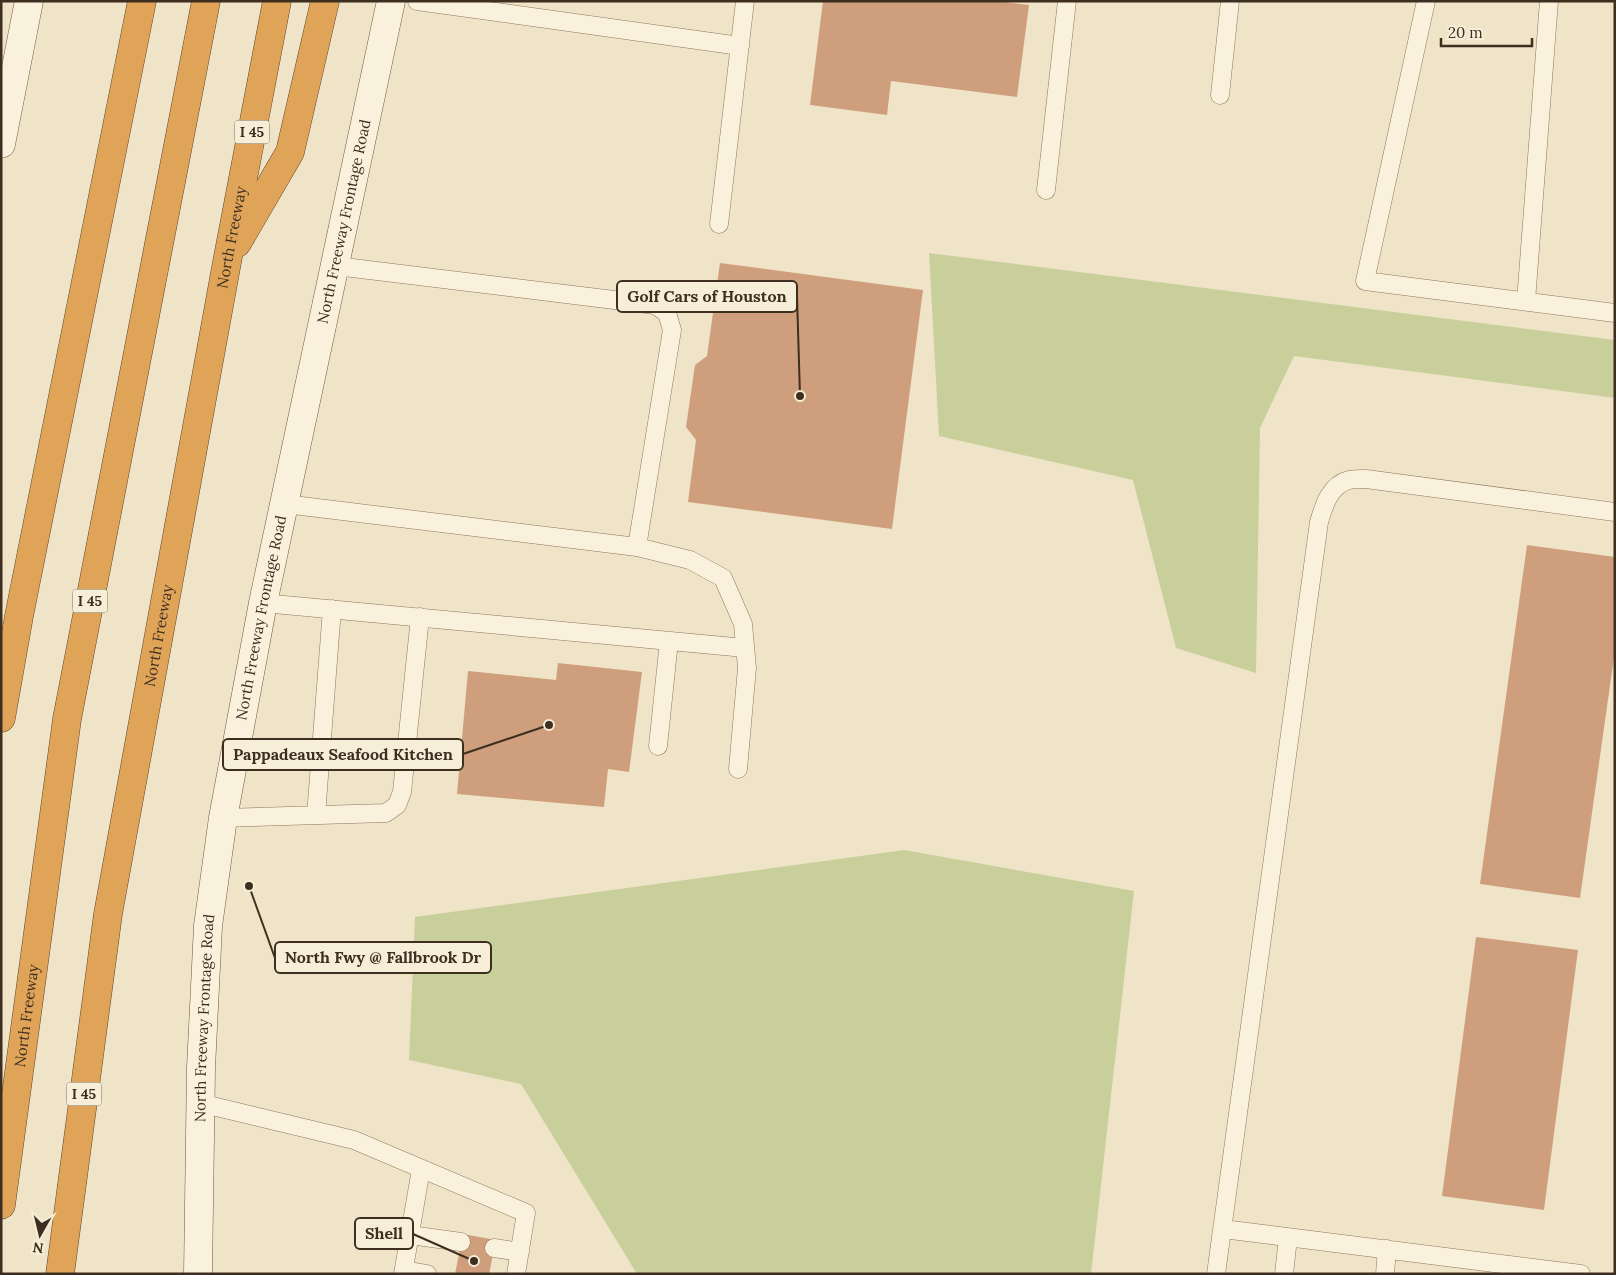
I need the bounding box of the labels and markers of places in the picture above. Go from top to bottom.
callout: Golf Cars of Houston [617,281,797,312]
callout: Pappadeaux Seafood Kitchen [223,739,463,770]
callout: North Fwy @ Fallbrook Dr [275,942,491,973]
callout: Shell [355,1218,413,1249]

